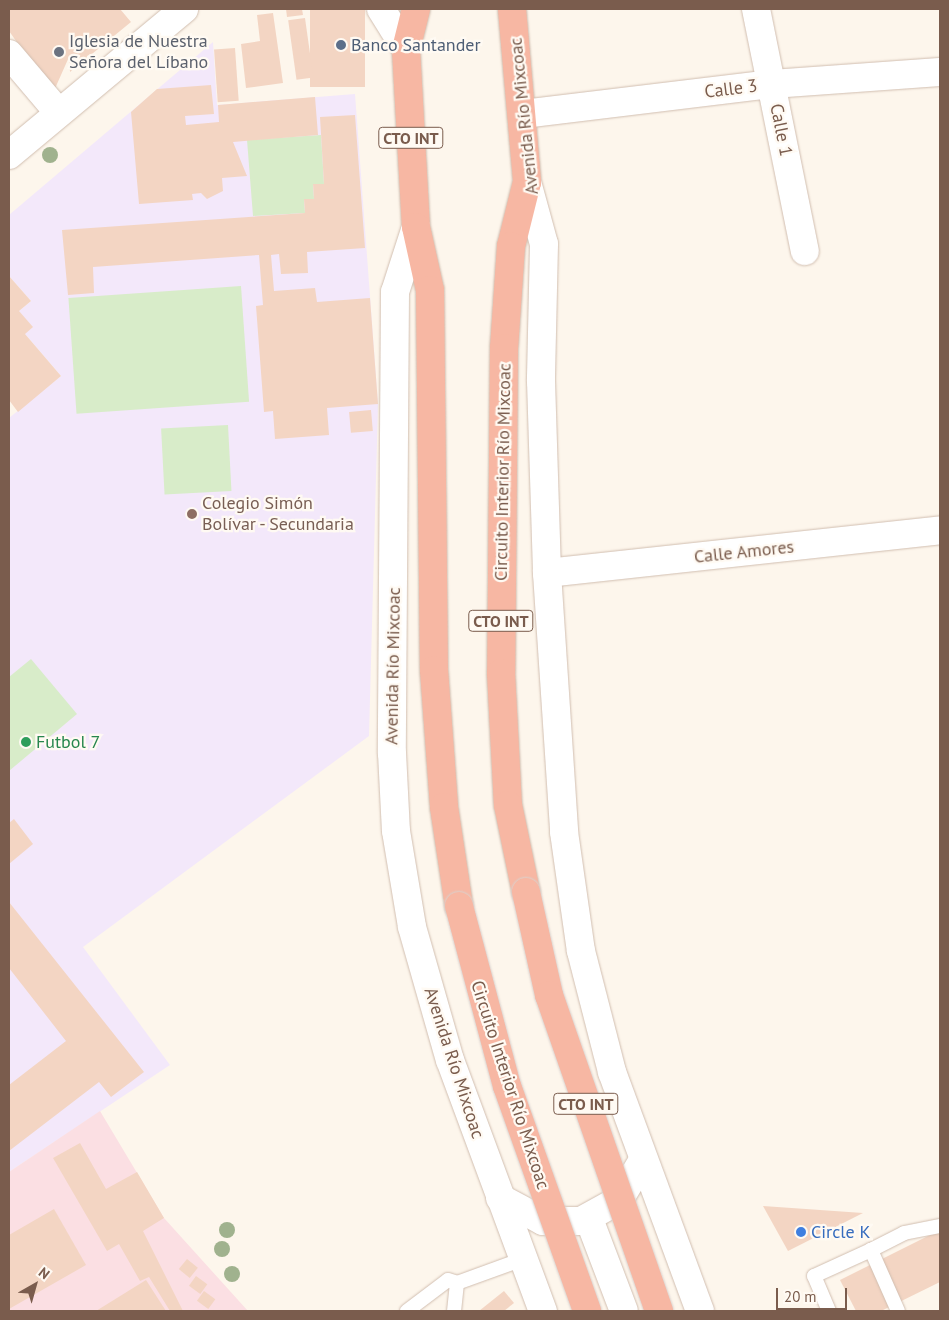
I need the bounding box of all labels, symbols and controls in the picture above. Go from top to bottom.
place label: Iglesia de Nuestra Señora del Líbano [69,31,208,74]
place label: Banco Santander [351,34,481,56]
street label: Avenida Río Mixcoac [505,36,543,196]
marker: Banco Santander [335,39,347,51]
marker: Iglesia de Nuestra Señora del Líbano [53,46,65,58]
street label: Calle 3 [703,75,759,103]
street label: Calle 1 [765,102,797,158]
road number: CTO INT [377,125,445,152]
street label: Circuito Interior Río Mixcoac [490,363,516,581]
place label: Colegio Simón Bolívar - Secundaria [202,493,357,536]
marker: Colegio Simón Bolívar - Secundaria [186,508,198,520]
street label: Calle Amores [693,536,795,568]
street label: Avenida Río Mixcoac [381,587,405,745]
road number: CTO INT [467,608,535,634]
place label: Futbol 7 [36,731,100,753]
marker: Futbol 7 [20,736,32,748]
street label: Circuito Interior Río Mixcoac [466,978,554,1192]
street label: Avenida Río Mixcoac [419,985,489,1141]
road number: CTO INT [552,1090,620,1118]
place label: Circle K [811,1221,871,1243]
marker: Circle K [795,1226,807,1238]
north arrow [10,1260,60,1310]
text: N [35,1263,53,1283]
scale bar [779,1278,850,1310]
text: 20 m [784,1287,817,1306]

